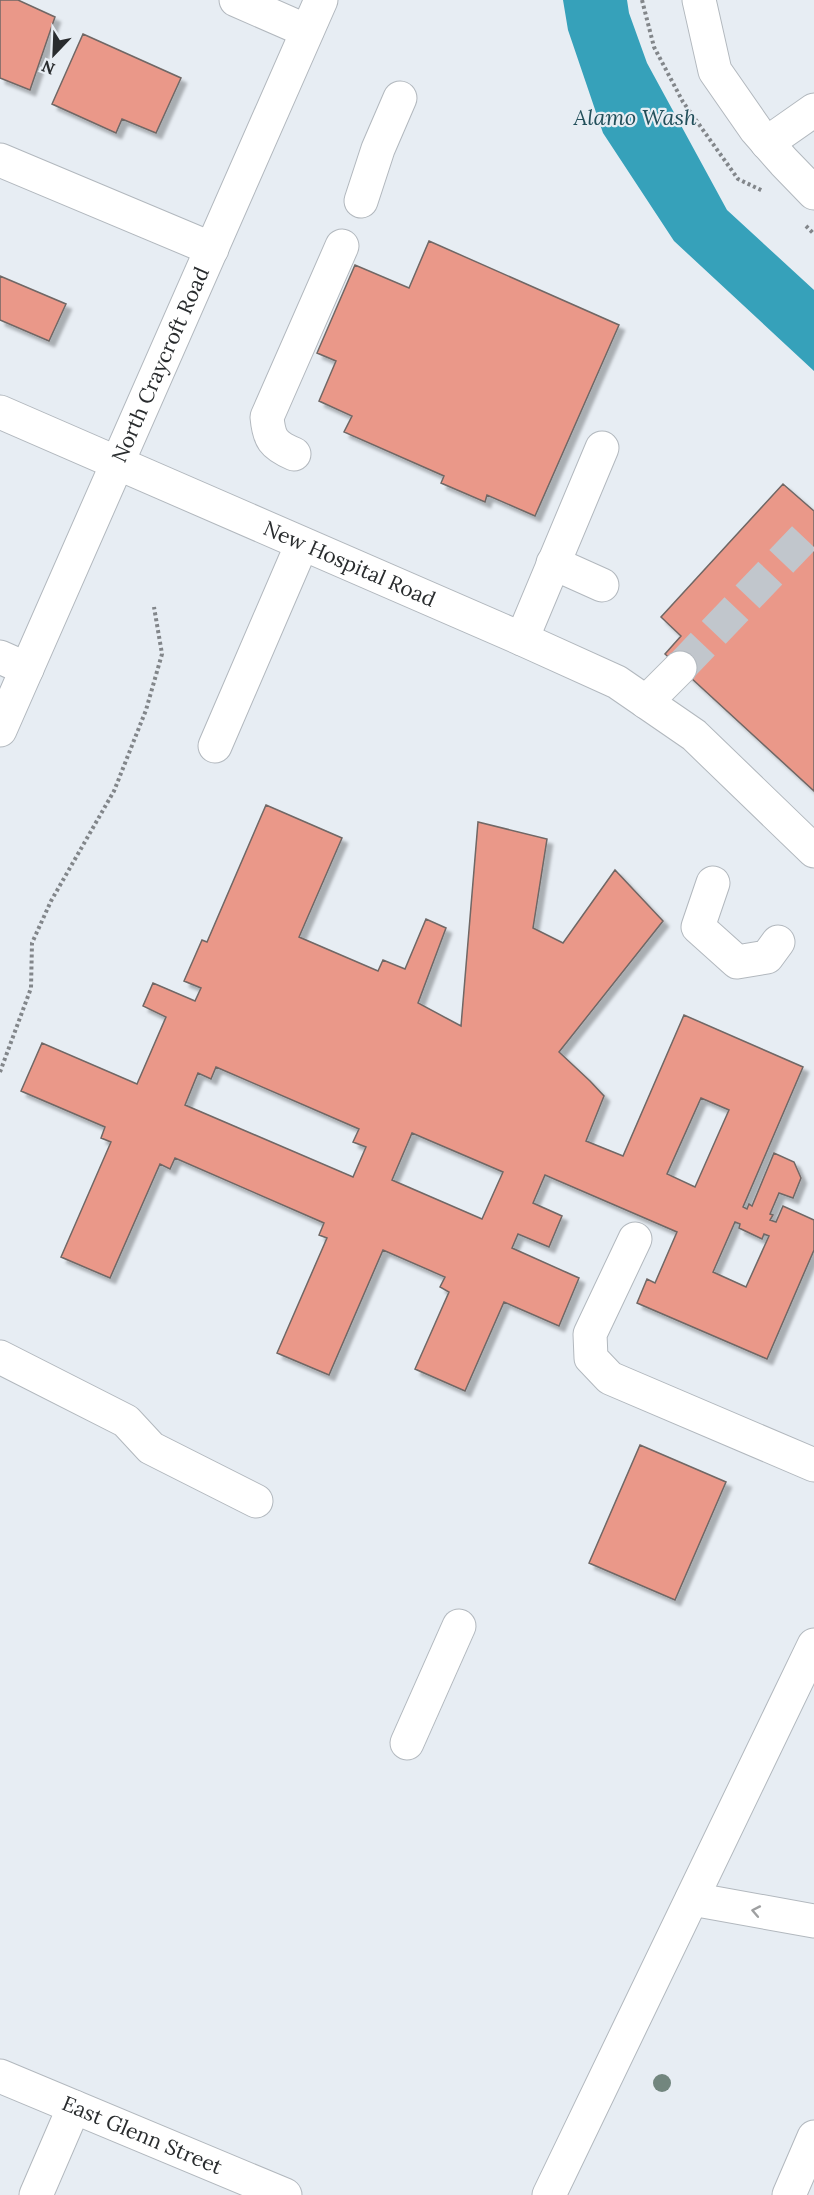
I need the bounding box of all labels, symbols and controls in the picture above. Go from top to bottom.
north arrow [24,24,84,84]
text: N [39,56,58,79]
water label: Alamo Wash [572,103,697,131]
street label: North Craycroft Road [105,263,215,467]
street label: New Hospital Road [259,514,440,613]
one-way arrow [752,1905,762,1918]
street label: East Glenn Street [58,2089,227,2181]

